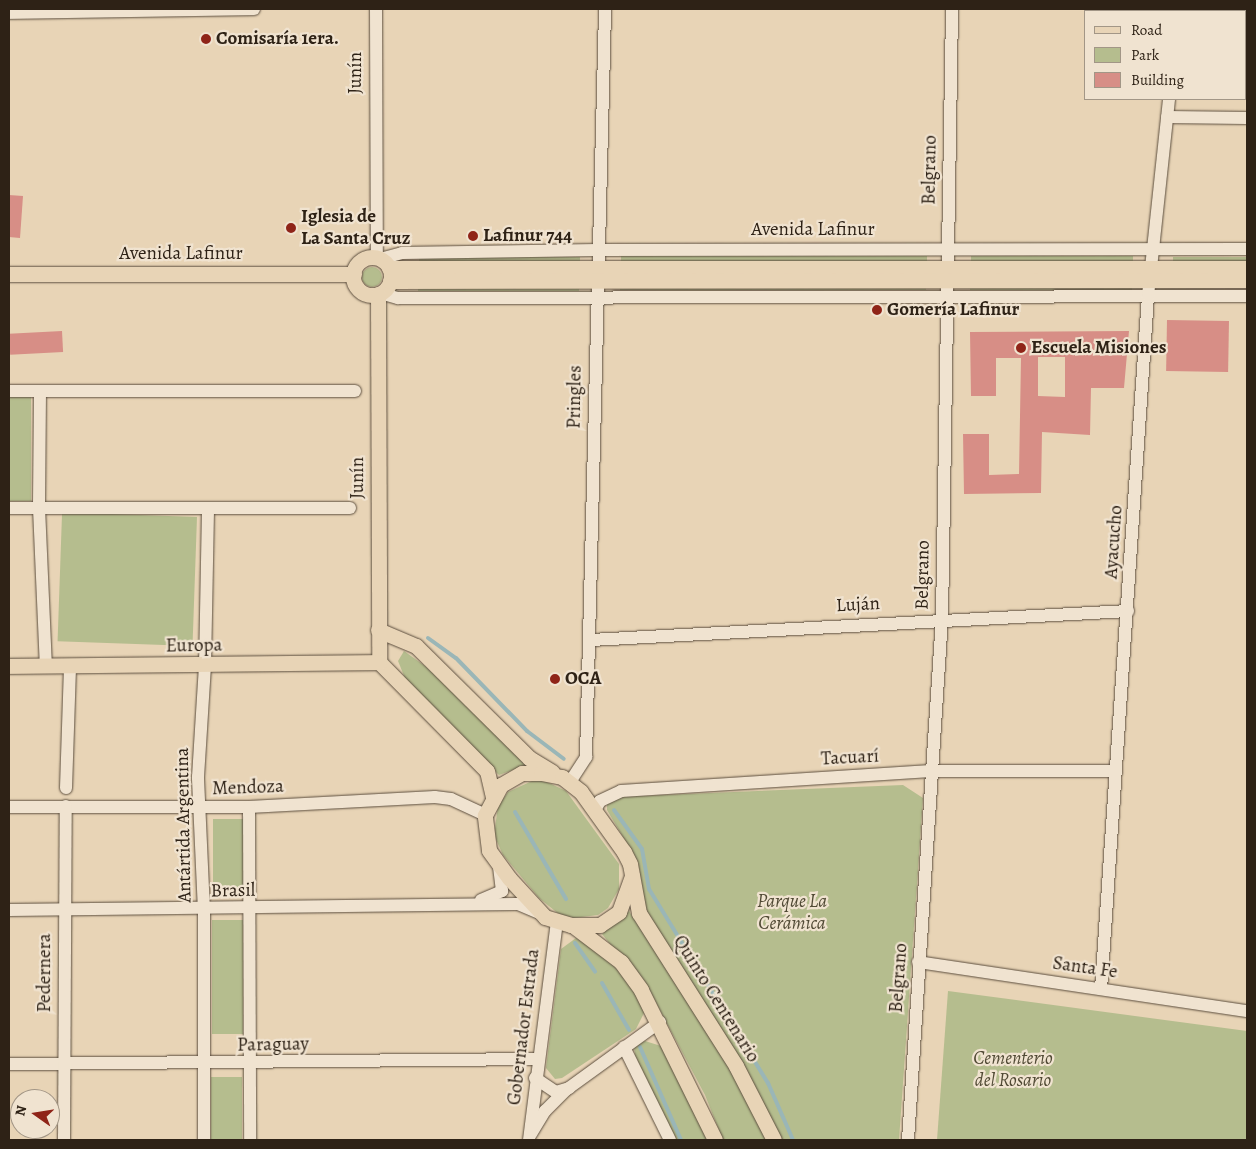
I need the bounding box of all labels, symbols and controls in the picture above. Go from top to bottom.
legend [1084,10,1246,100]
text: Road [1131,20,1162,40]
place label: Comisaría 1era. [216,28,339,50]
marker: Comisaría 1era. [200,33,212,45]
text: Park [1131,45,1159,65]
street label: Junín [345,52,367,94]
text: Building [1131,70,1184,90]
street label: Belgrano [918,135,942,205]
place label: Iglesia de La Santa Cruz [301,206,410,250]
street label: Avenida Lafinur [751,219,875,241]
marker: Iglesia de La Santa Cruz [285,222,297,234]
place label: Lafinur 744 [483,225,572,247]
marker: Lafinur 744 [467,230,479,242]
street label: Avenida Lafinur [119,243,243,265]
place label: Gomería Lafinur [887,299,1019,321]
marker: Gomería Lafinur [871,304,883,316]
place label: Escuela Misiones [1031,337,1167,359]
marker: Escuela Misiones [1015,342,1027,354]
street label: Pringles [563,365,587,429]
street label: Junín [347,457,369,499]
street label: Ayacucho [1100,504,1128,580]
street label: Belgrano [911,540,935,610]
street label: Luján [835,592,881,618]
street label: Europa [166,634,222,658]
place label: OCA [565,668,601,690]
marker: OCA [549,673,561,685]
street label: Tacuarí [820,745,880,771]
street label: Antártida Argentina [171,747,197,903]
street label: Mendoza [212,775,284,801]
street label: Brasil [210,879,256,903]
park label: Parque La Cerámica [757,891,827,935]
street label: Quinto Centenario [668,931,764,1067]
street label: Pedernera [34,934,56,1012]
street label: Belgrano [885,942,913,1014]
street label: Gobernador Estrada [503,948,545,1106]
street label: Santa Fe [1051,952,1119,984]
street label: Paraguay [237,1033,309,1057]
park label: Cementerio del Rosario [973,1048,1053,1092]
north arrow [10,1089,60,1139]
text: N [10,1104,31,1118]

